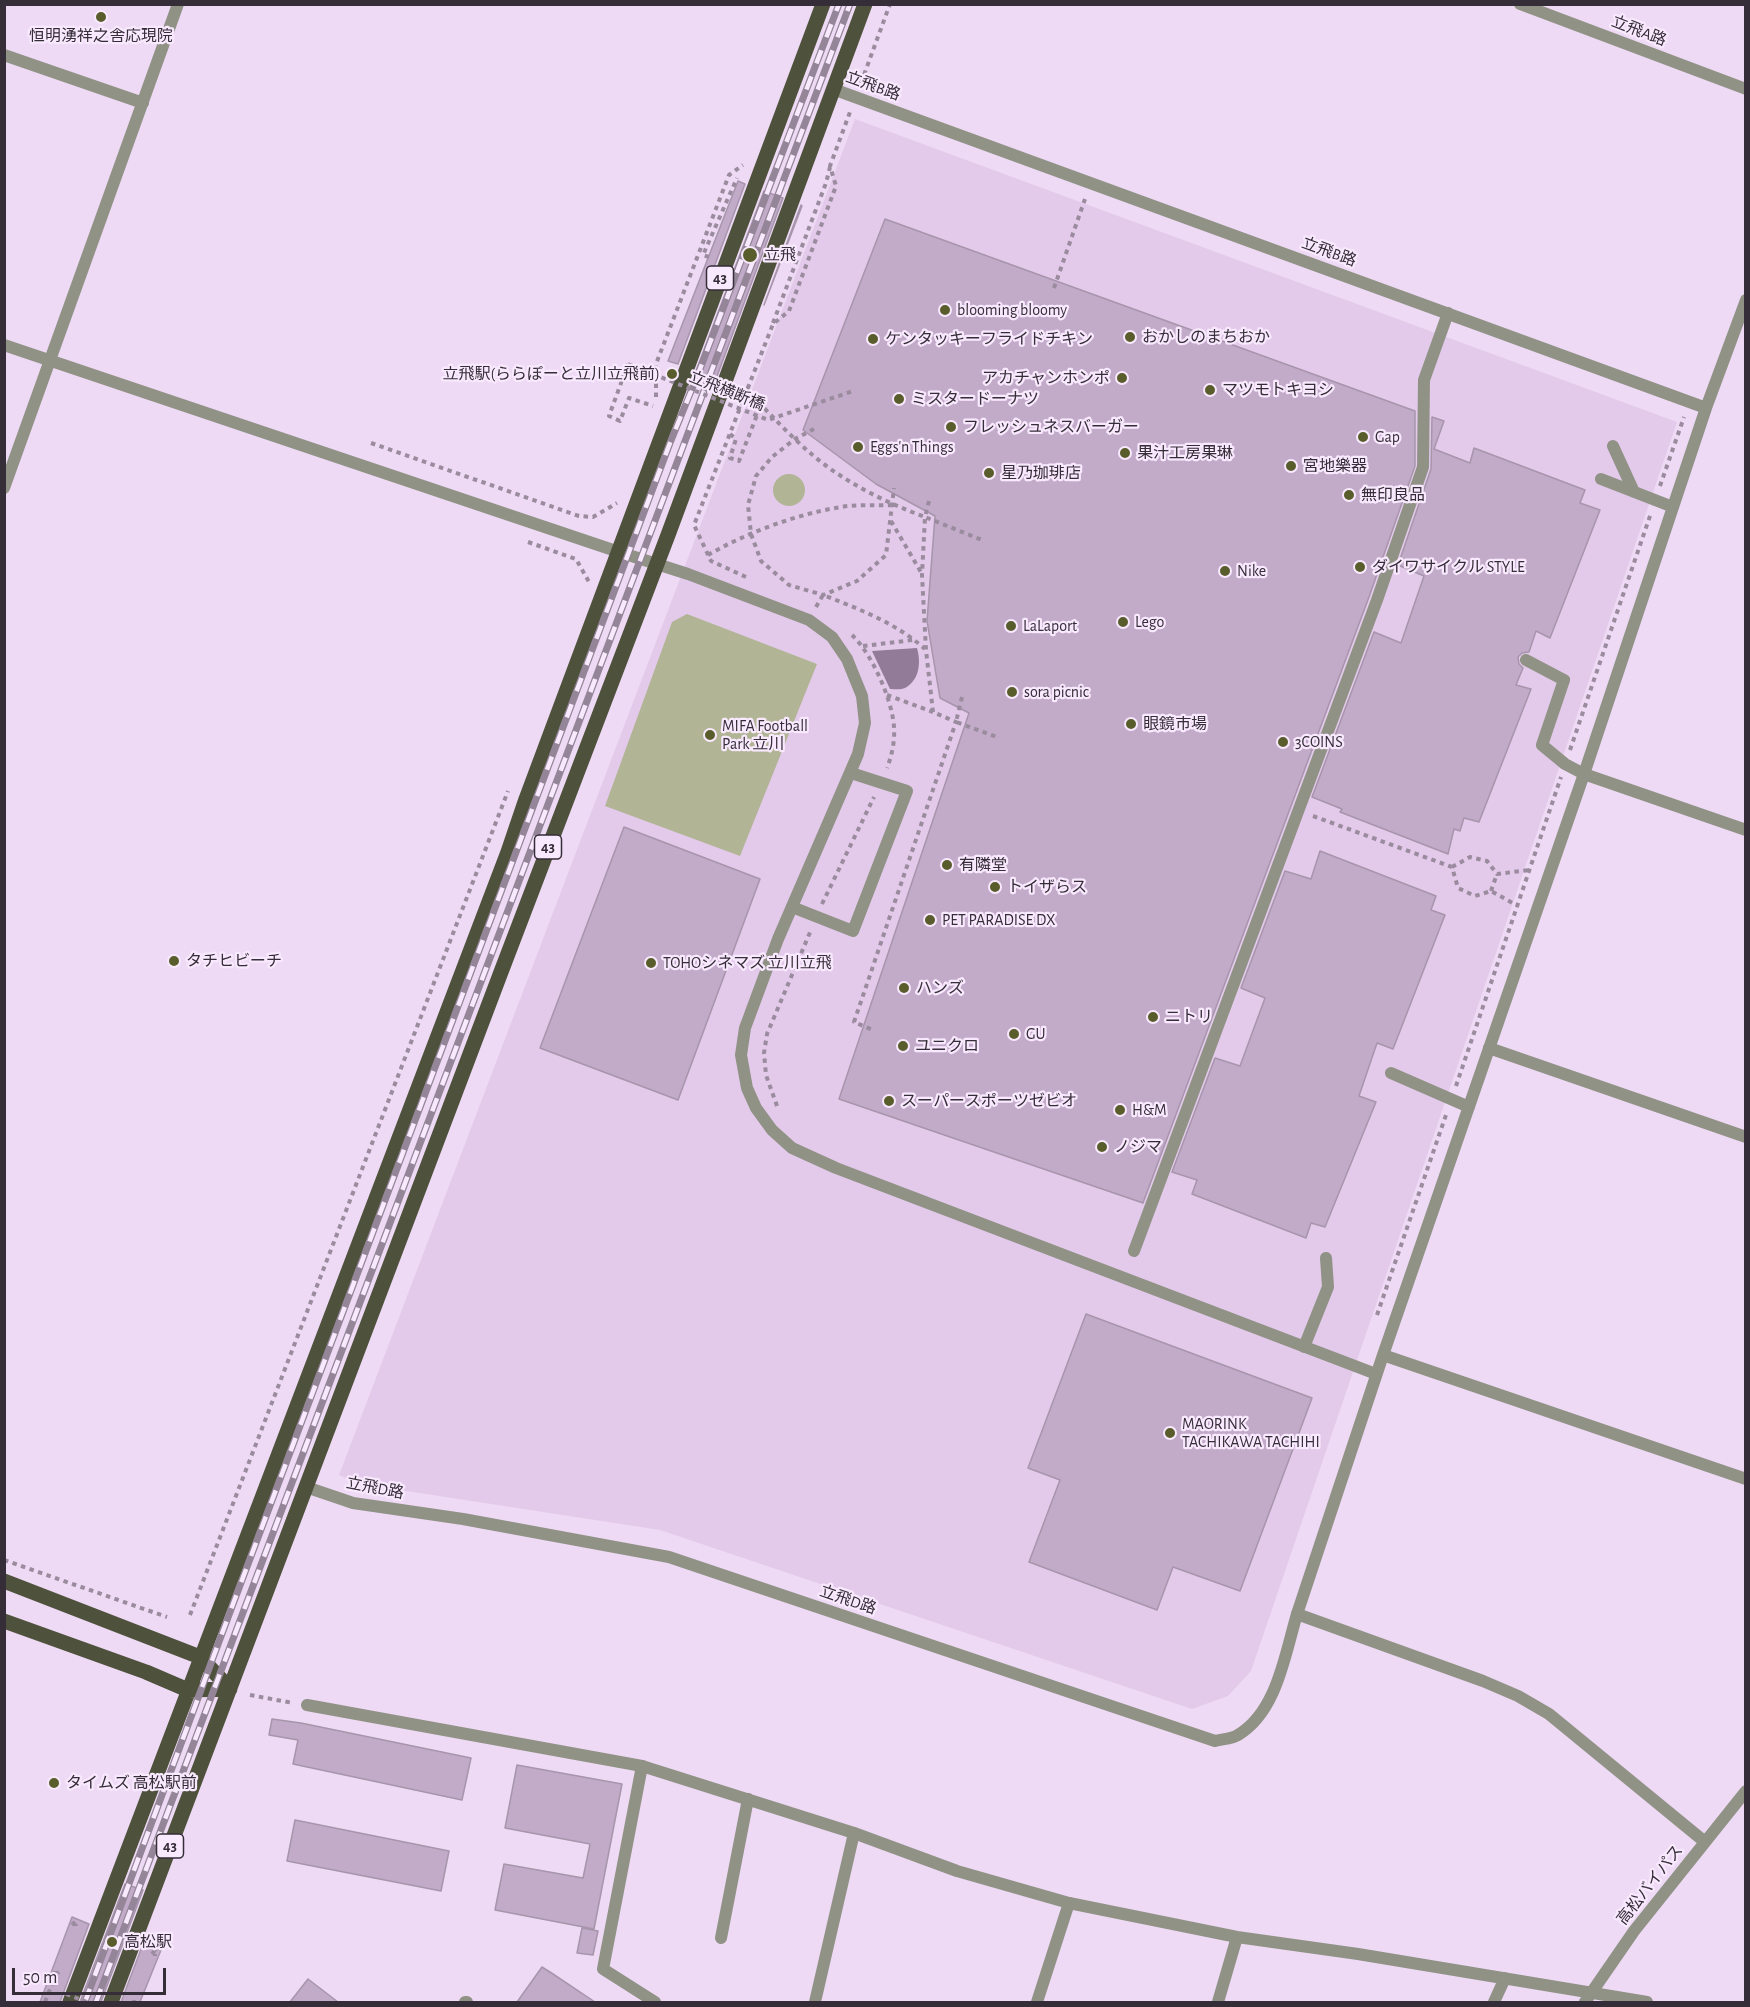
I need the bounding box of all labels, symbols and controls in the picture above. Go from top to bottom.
marker: 恒明湧祥之舎応現院 [94,10,108,24]
street label: 立飛A路 [1609,12,1669,50]
place label: 恒明湧祥之舎応現院 [29,26,173,46]
street label: 立飛B路 [843,67,903,105]
street label: 立飛B路 [1299,233,1359,271]
place label: 立飛 [764,245,796,265]
marker: 立飛 [741,246,759,264]
road number: 43 [706,266,734,290]
place label: blooming bloomy [957,300,1067,320]
marker: blooming bloomy [938,303,952,317]
place label: おかしのまちおか [1142,327,1270,347]
place label: ケンタッキーフライドチキン [885,329,1093,349]
marker: おかしのまちおか [1123,330,1137,344]
marker: ケンタッキーフライドチキン [866,332,880,346]
place label: 立飛駅(ららぽーと立川立飛前) [442,364,660,384]
marker: 立飛駅(ららぽーと立川立飛前) [665,367,679,381]
street label: 立飛横断橋 [686,367,768,415]
place label: アカチャンホンポ [982,368,1110,388]
marker: アカチャンホンポ [1115,371,1129,385]
place label: マツモトキヨシ [1222,380,1334,400]
marker: マツモトキヨシ [1203,383,1217,397]
place label: ミスタードーナツ [911,389,1039,409]
marker: ミスタードーナツ [892,392,906,406]
place label: フレッシュネスバーガー [963,417,1139,437]
marker: フレッシュネスバーガー [944,420,958,434]
place label: Gap [1375,427,1400,447]
marker: Gap [1356,430,1370,444]
place label: Eggs'n Things [870,437,954,457]
marker: Eggs'n Things [851,440,865,454]
place label: 果汁工房果琳 [1137,443,1233,463]
marker: 果汁工房果琳 [1118,446,1132,460]
place label: 宮地樂器 [1303,456,1367,476]
marker: 宮地樂器 [1284,459,1298,473]
place label: 星乃珈琲店 [1001,463,1081,483]
marker: 星乃珈琲店 [982,466,996,480]
place label: 無印良品 [1361,485,1425,505]
marker: 無印良品 [1342,488,1356,502]
place label: ダイワサイクル STYLE [1372,557,1525,577]
marker: ダイワサイクル STYLE [1353,560,1367,574]
place label: Nike [1237,561,1266,581]
marker: Nike [1218,564,1232,578]
place label: Lego [1135,612,1164,632]
marker: Lego [1116,615,1130,629]
place label: LaLaport [1023,616,1077,636]
marker: LaLaport [1004,619,1018,633]
place label: sora picnic [1024,682,1089,702]
marker: sora picnic [1005,685,1019,699]
place label: 眼鏡市場 [1143,714,1207,734]
place label: MIFA Football Park 立川 [722,716,808,754]
marker: 眼鏡市場 [1124,717,1138,731]
marker: MIFA Football Park 立川 [703,728,717,742]
place label: 3COINS [1295,732,1343,752]
marker: 3COINS [1276,735,1290,749]
road number: 43 [534,835,562,859]
place label: 有隣堂 [959,855,1007,875]
marker: 有隣堂 [940,858,954,872]
place label: トイザらス [1007,877,1087,897]
marker: トイザらス [988,880,1002,894]
place label: PET PARADISE DX [942,910,1055,930]
marker: PET PARADISE DX [923,913,937,927]
place label: タチヒビーチ [186,951,282,971]
place label: TOHOシネマズ 立川立飛 [663,953,832,973]
marker: タチヒビーチ [167,954,181,968]
marker: TOHOシネマズ 立川立飛 [644,956,658,970]
place label: ハンズ [916,978,964,998]
marker: ハンズ [897,981,911,995]
place label: ニトリ [1165,1007,1213,1027]
marker: ニトリ [1146,1010,1160,1024]
place label: GU [1026,1024,1046,1044]
marker: GU [1007,1027,1021,1041]
place label: ユニクロ [915,1036,979,1056]
marker: ユニクロ [896,1039,910,1053]
place label: スーパースポーツゼビオ [901,1091,1077,1111]
marker: スーパースポーツゼビオ [882,1094,896,1108]
place label: H&M [1132,1100,1167,1120]
marker: H&M [1113,1103,1127,1117]
place label: ノジマ [1114,1137,1162,1157]
marker: ノジマ [1095,1140,1109,1154]
place label: MAORINK TACHIKAWA TACHIHI [1182,1414,1320,1452]
marker: MAORINK TACHIKAWA TACHIHI [1163,1426,1177,1440]
street label: 立飛D路 [345,1473,405,1503]
street label: 立飛D路 [817,1581,879,1619]
place label: タイムズ 高松駅前 [66,1773,197,1793]
marker: タイムズ 高松駅前 [47,1776,61,1790]
road number: 43 [156,1834,184,1858]
street label: 高松バイパス [1613,1841,1687,1929]
place label: 高松駅 [124,1932,172,1952]
marker: 高松駅 [105,1935,119,1949]
scale bar [15,1956,170,1994]
text: 50 m [23,1969,57,1987]

